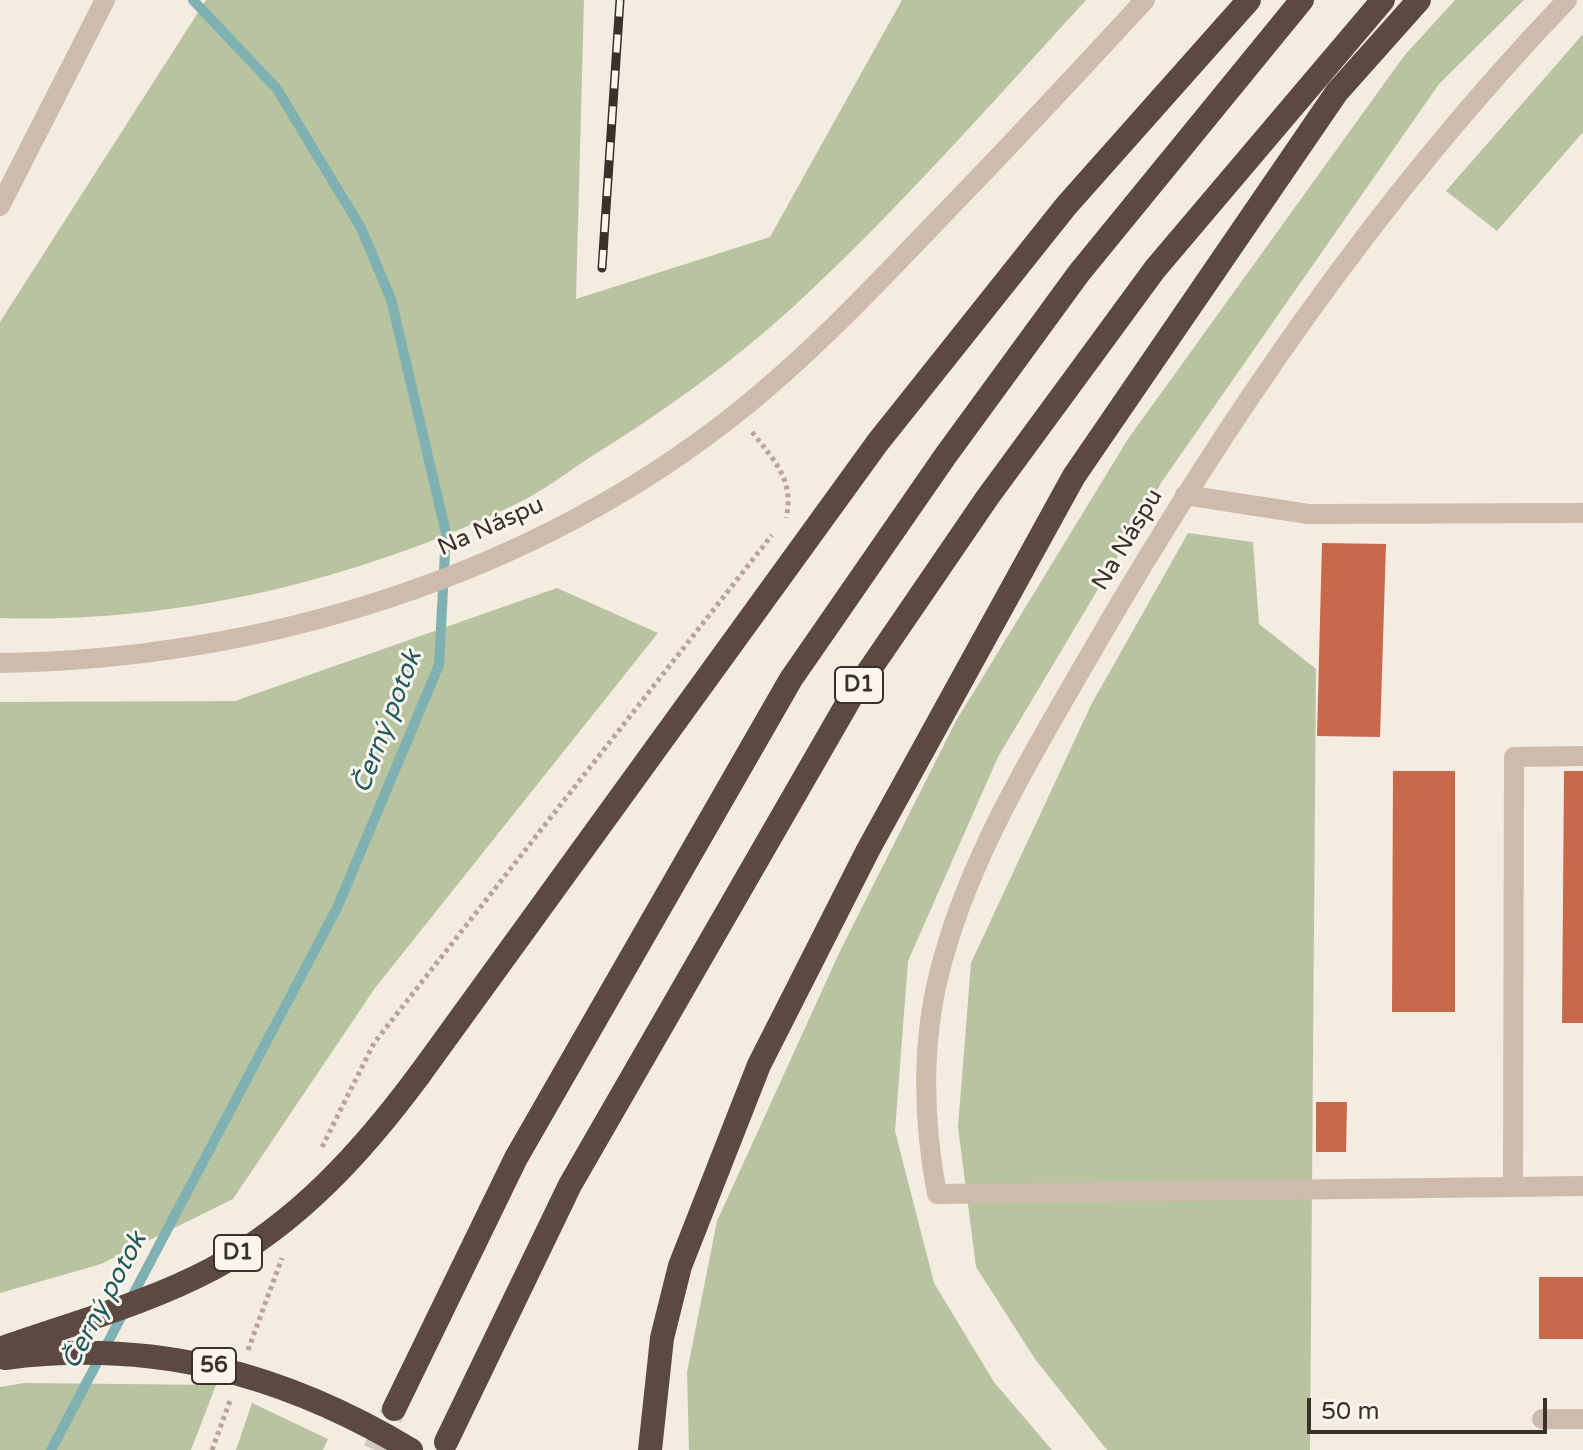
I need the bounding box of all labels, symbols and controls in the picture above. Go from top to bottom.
street label: Na Náspu [1087,484,1169,596]
street label: Na Náspu [434,491,548,563]
water label: Černý potok [346,646,430,798]
road number: D1 [835,667,883,703]
water label: Černý potok [56,1227,154,1375]
road number: D1 [214,1235,262,1271]
road number: 56 [192,1348,236,1384]
scale bar [1311,1382,1551,1432]
text: 50 m [1321,1397,1379,1426]

